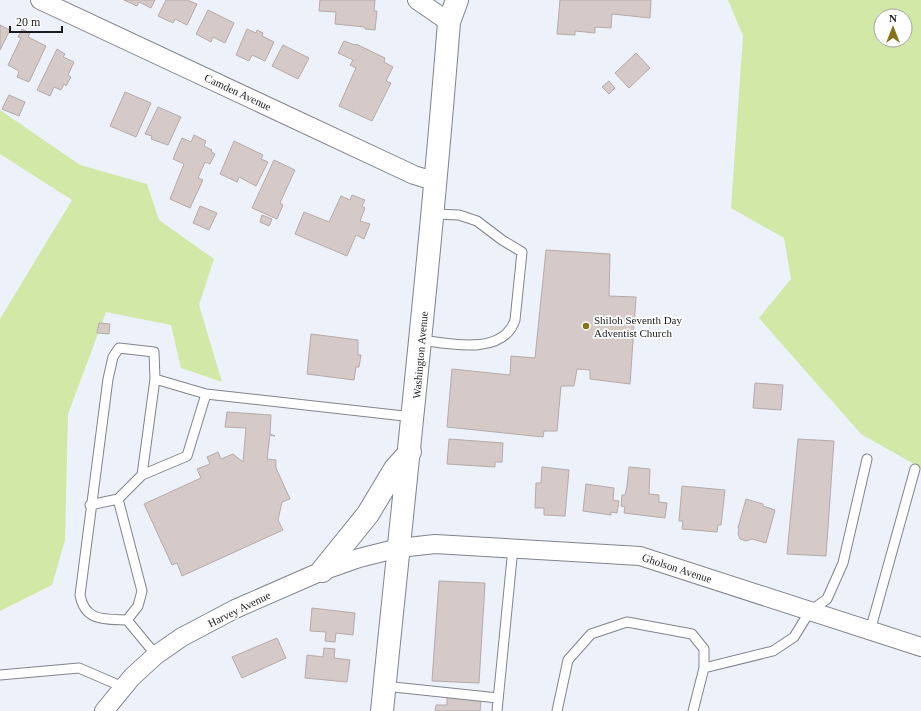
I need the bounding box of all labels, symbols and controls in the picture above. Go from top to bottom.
scale bar [10,8,62,34]
north arrow [873,8,913,48]
text: N [889,12,897,24]
text: 20 m [16,15,41,29]
street label: Camden Avenue [203,71,273,113]
street label: Washington Avenue [410,311,430,399]
place label: Shiloh Seventh Day Adventist Church [594,314,682,339]
marker: Shiloh Seventh Day Adventist Church [581,321,591,331]
street label: Gholson Avenue [641,551,714,585]
street label: Harvey Avenue [206,589,272,629]

